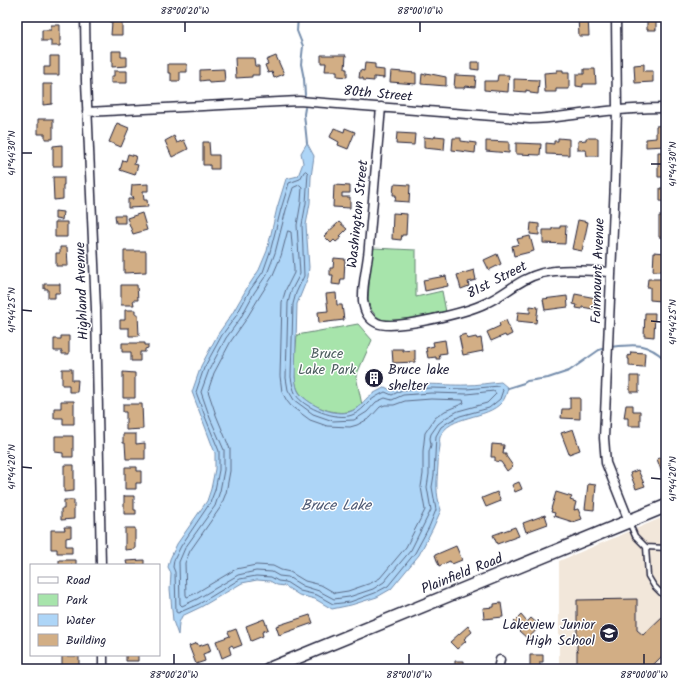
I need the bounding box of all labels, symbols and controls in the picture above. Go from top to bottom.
text: 88°00'20"W [161,3,210,19]
text: 88°00'10"W [397,3,443,19]
street label: 80th Street [342,80,414,108]
text: 41°44'30"N [4,130,20,176]
text: 41°44'30"N [665,141,681,187]
street label: Washington Street [341,158,375,269]
street label: Fairmount Avenue [585,217,611,324]
street label: Highland Avenue [69,241,95,340]
street label: 81st Street [463,255,532,305]
text: 41°44'25"N [4,287,20,333]
text: 41°44'25"N [665,299,681,345]
park label: Bruce Lake Park [298,343,356,381]
place label: Bruce lake shelter [388,359,450,397]
building icon: Bruce lake shelter [363,367,385,389]
text: 41°44'20"N [4,444,20,490]
text: 41°44'20"N [665,456,681,502]
water label: Bruce Lake [301,494,372,518]
street label: Plainfield Road [418,547,507,600]
legend [30,564,160,656]
text: Road [66,571,91,590]
text: Park [66,591,88,610]
text: Water [66,611,96,630]
place label: Lakeview Junior High School [502,614,596,652]
school or university icon: Lakeview Junior High School [598,622,620,644]
text: Building [66,631,106,650]
text: 88°00'20"W [150,667,199,683]
text: 88°00'10"W [386,667,432,683]
text: 88°00'00"W [620,667,668,683]

